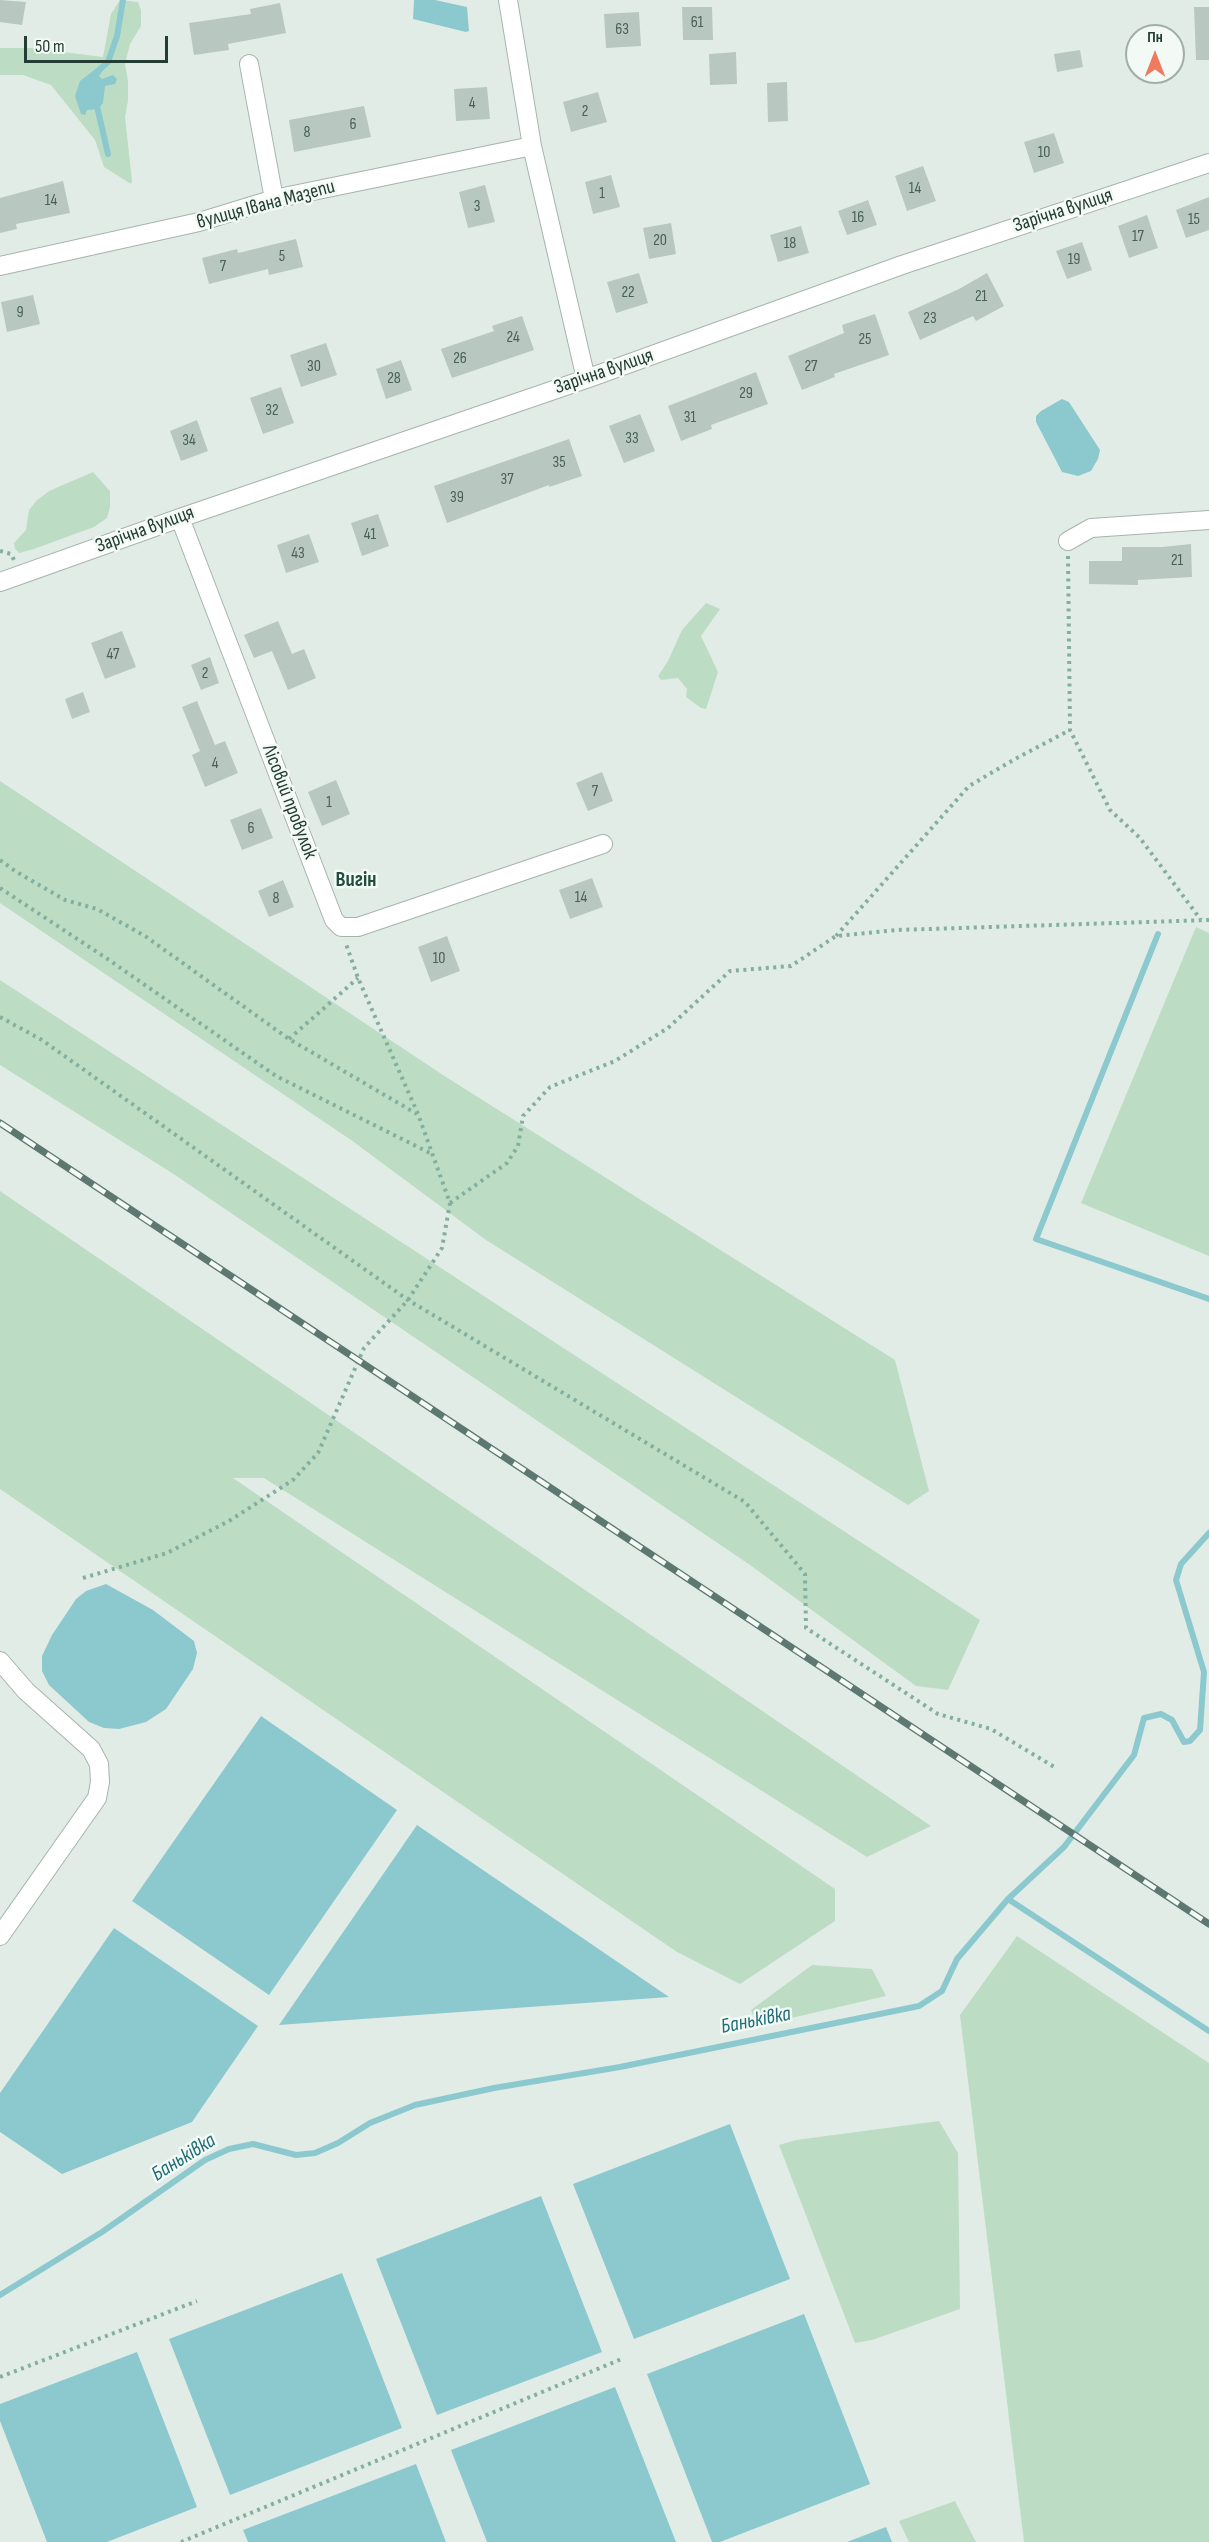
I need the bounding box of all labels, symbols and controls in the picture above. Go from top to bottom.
house number: 61 [691,13,703,33]
house number: 63 [615,20,629,40]
scale bar [27,24,171,62]
north arrow [1125,24,1185,84]
text: Пн [1147,28,1163,47]
text: 50 m [35,36,65,57]
house number: 4 [469,94,475,114]
house number: 2 [582,102,588,122]
house number: 6 [349,115,357,135]
house number: 8 [303,123,311,143]
house number: 10 [1038,143,1050,163]
street label: вулиця Івана Мазепи [194,175,338,235]
house number: 14 [909,179,921,199]
house number: 1 [599,184,605,204]
street label: Зарічна вулиця [1010,184,1116,238]
house number: 14 [45,191,57,211]
house number: 3 [474,197,480,217]
house number: 16 [852,208,864,228]
house number: 15 [1188,210,1200,230]
house number: 17 [1132,227,1144,247]
house number: 20 [653,231,667,251]
house number: 18 [784,234,796,254]
house number: 5 [279,247,285,267]
house number: 19 [1068,250,1080,270]
house number: 7 [220,257,226,277]
house number: 22 [621,283,635,303]
house number: 21 [975,287,987,307]
house number: 9 [16,303,24,323]
house number: 23 [923,309,937,329]
house number: 24 [506,328,520,348]
house number: 25 [858,330,872,350]
street label: Зарічна вулиця [551,344,657,400]
house number: 26 [453,349,467,369]
house number: 30 [307,357,321,377]
house number: 27 [804,357,818,377]
house number: 28 [387,369,401,389]
house number: 29 [739,384,753,404]
house number: 32 [265,401,279,421]
house number: 31 [684,408,696,428]
house number: 33 [625,429,639,449]
house number: 34 [182,431,196,451]
house number: 35 [552,453,566,473]
house number: 37 [500,470,514,490]
house number: 39 [450,488,464,508]
street label: Зарічна вулиця [92,501,198,559]
house number: 41 [364,525,376,545]
house number: 43 [291,544,305,564]
house number: 21 [1171,551,1183,571]
house number: 47 [107,645,119,665]
house number: 2 [202,664,208,684]
street label: Лісовий провулок [256,741,322,863]
house number: 4 [212,754,218,774]
house number: 7 [592,782,598,802]
house number: 1 [326,793,332,813]
house number: 6 [247,819,255,839]
district label: Вигін [336,868,376,894]
house number: 14 [575,888,587,908]
house number: 8 [272,889,280,909]
house number: 10 [433,949,445,969]
water label: Баньківка [719,2002,793,2040]
water label: Баньківка [147,2129,221,2187]

